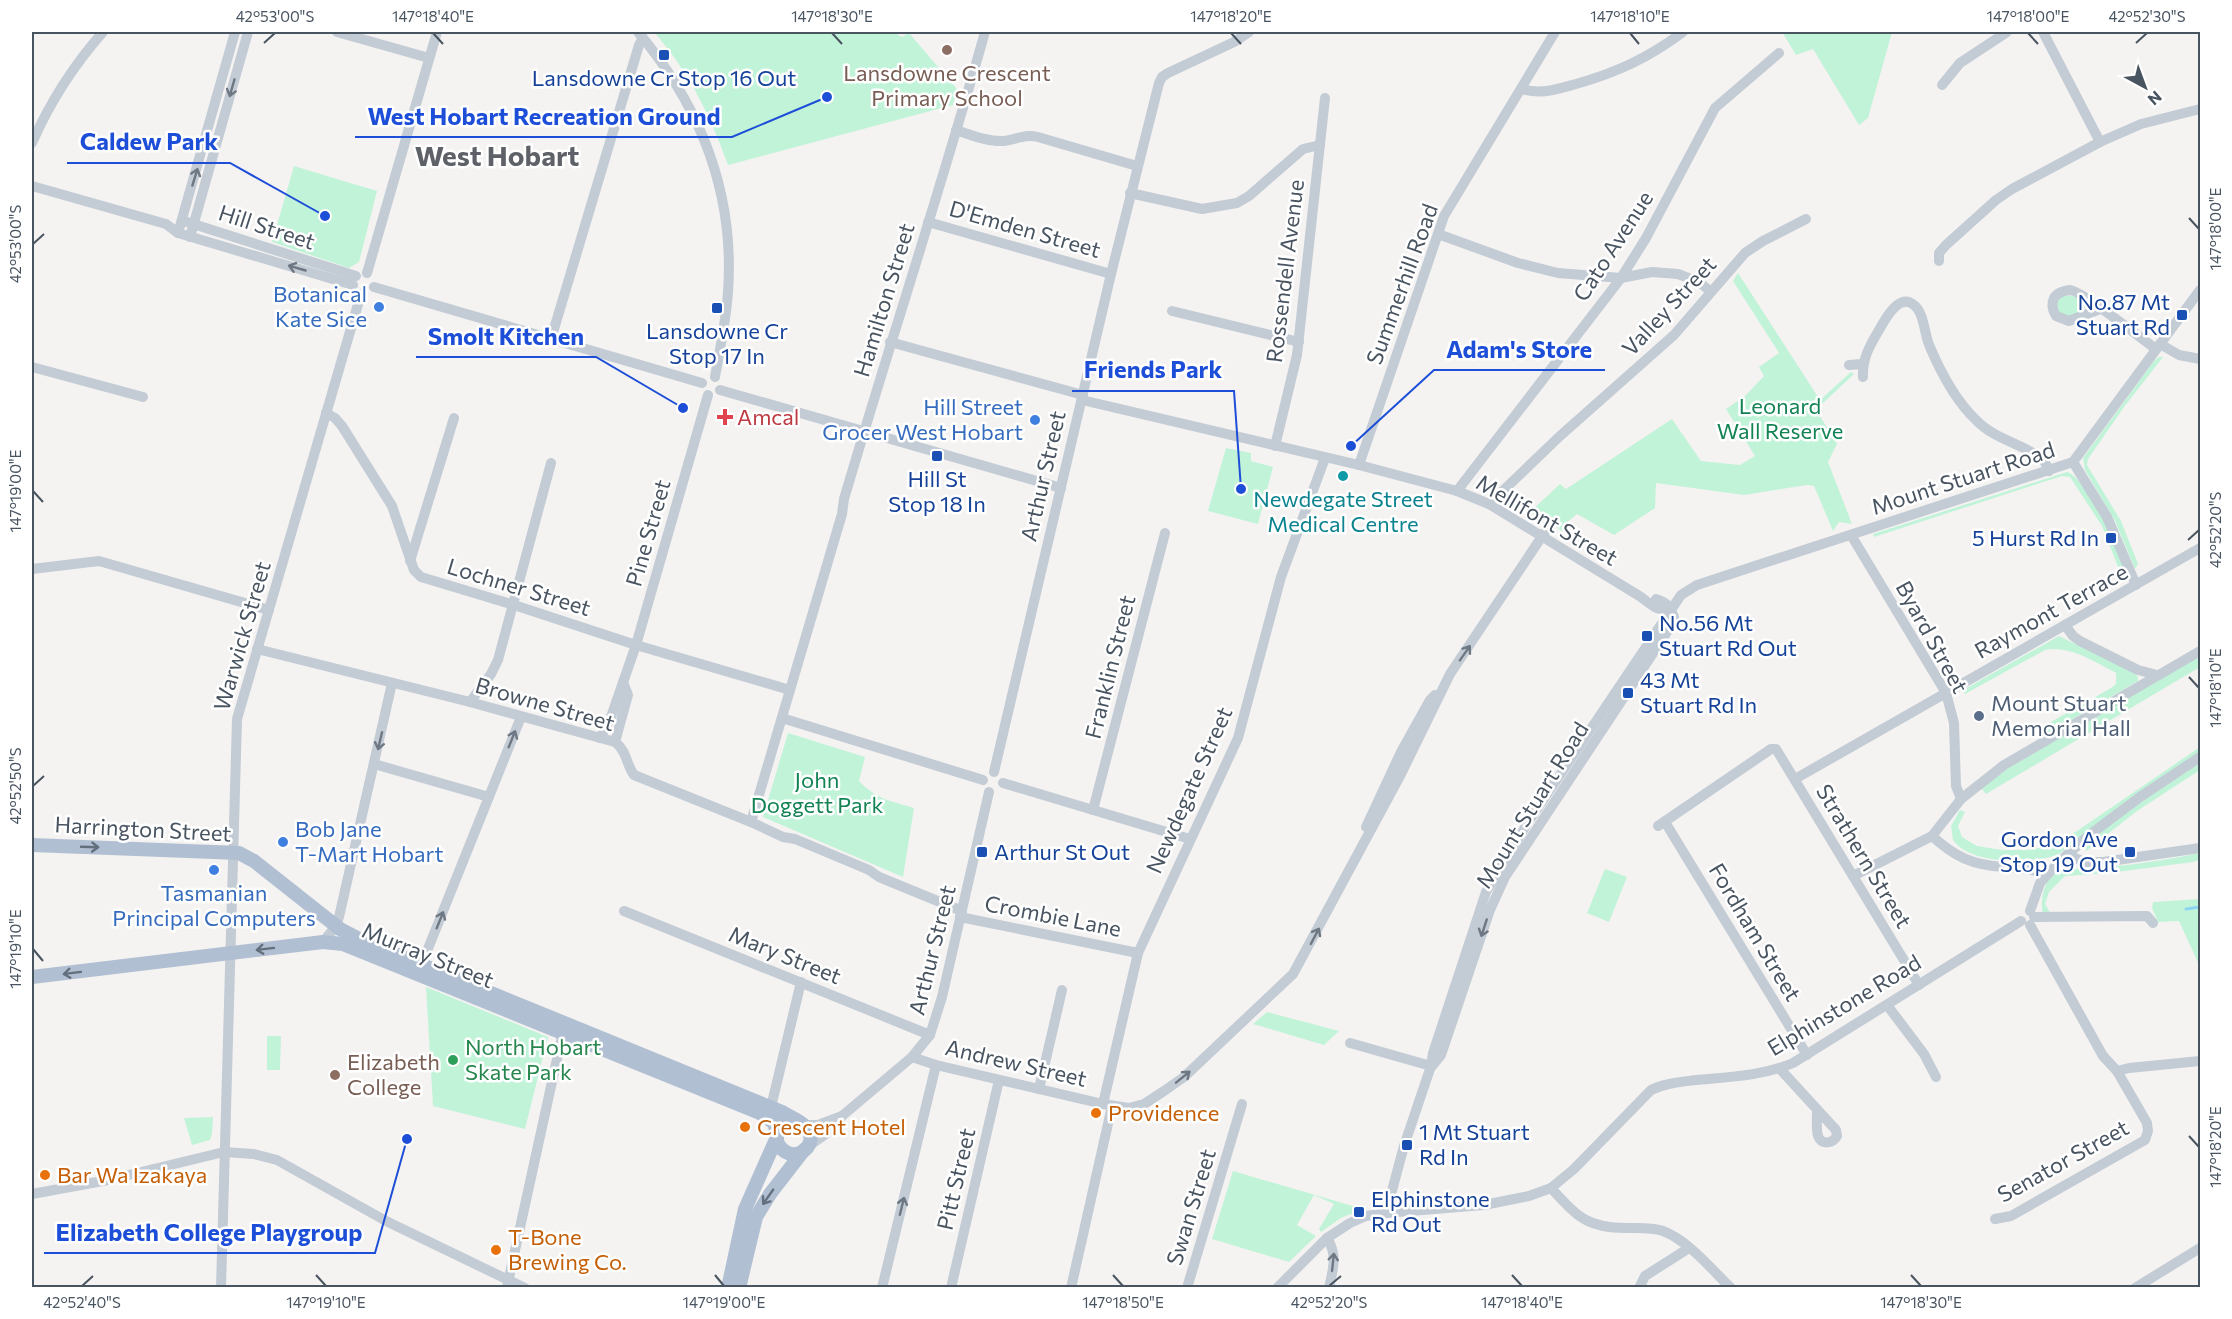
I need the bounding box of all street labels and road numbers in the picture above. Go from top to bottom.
street label: Rossendell Avenue [1260,178,1309,364]
street label: Cato Avenue [1567,185,1658,306]
street label: D'Emden Street [946,194,1104,263]
street label: Hill Street [216,198,319,255]
street label: Summerhill Road [1360,200,1443,368]
street label: Hamilton Street [847,220,920,380]
street label: Valley Street [1616,250,1721,361]
street label: Arthur Street [1014,408,1071,544]
street label: Mount Stuart Road [1868,435,2058,520]
street label: Mellifont Street [1472,468,1623,571]
street label: Pine Street [619,476,676,589]
street label: Lochner Street [444,552,594,621]
street label: Raymont Terrace [1969,557,2132,664]
street label: Warwick Street [207,558,276,714]
street label: Byard Street [1891,576,1974,698]
street label: Franklin Street [1079,592,1140,742]
street label: Browne Street [472,671,618,736]
street label: Newdegate Street [1140,702,1237,877]
street label: Mount Stuart Road [1469,717,1594,893]
street label: Strathern Street [1811,779,1918,932]
street label: Harrington Street [54,810,232,847]
street label: Fordham Street [1704,858,1807,1006]
street label: Arthur Street [902,882,961,1018]
street label: Crombie Lane [982,889,1124,942]
street label: Murray Street [358,916,498,993]
street label: Mary Street [725,920,845,989]
street label: Elphinstone Road [1762,948,1925,1061]
street label: Andrew Street [943,1033,1089,1092]
street label: Senator Street [1992,1113,2133,1208]
street label: Pitt Street [931,1125,980,1233]
street label: Swan Street [1160,1145,1221,1268]

